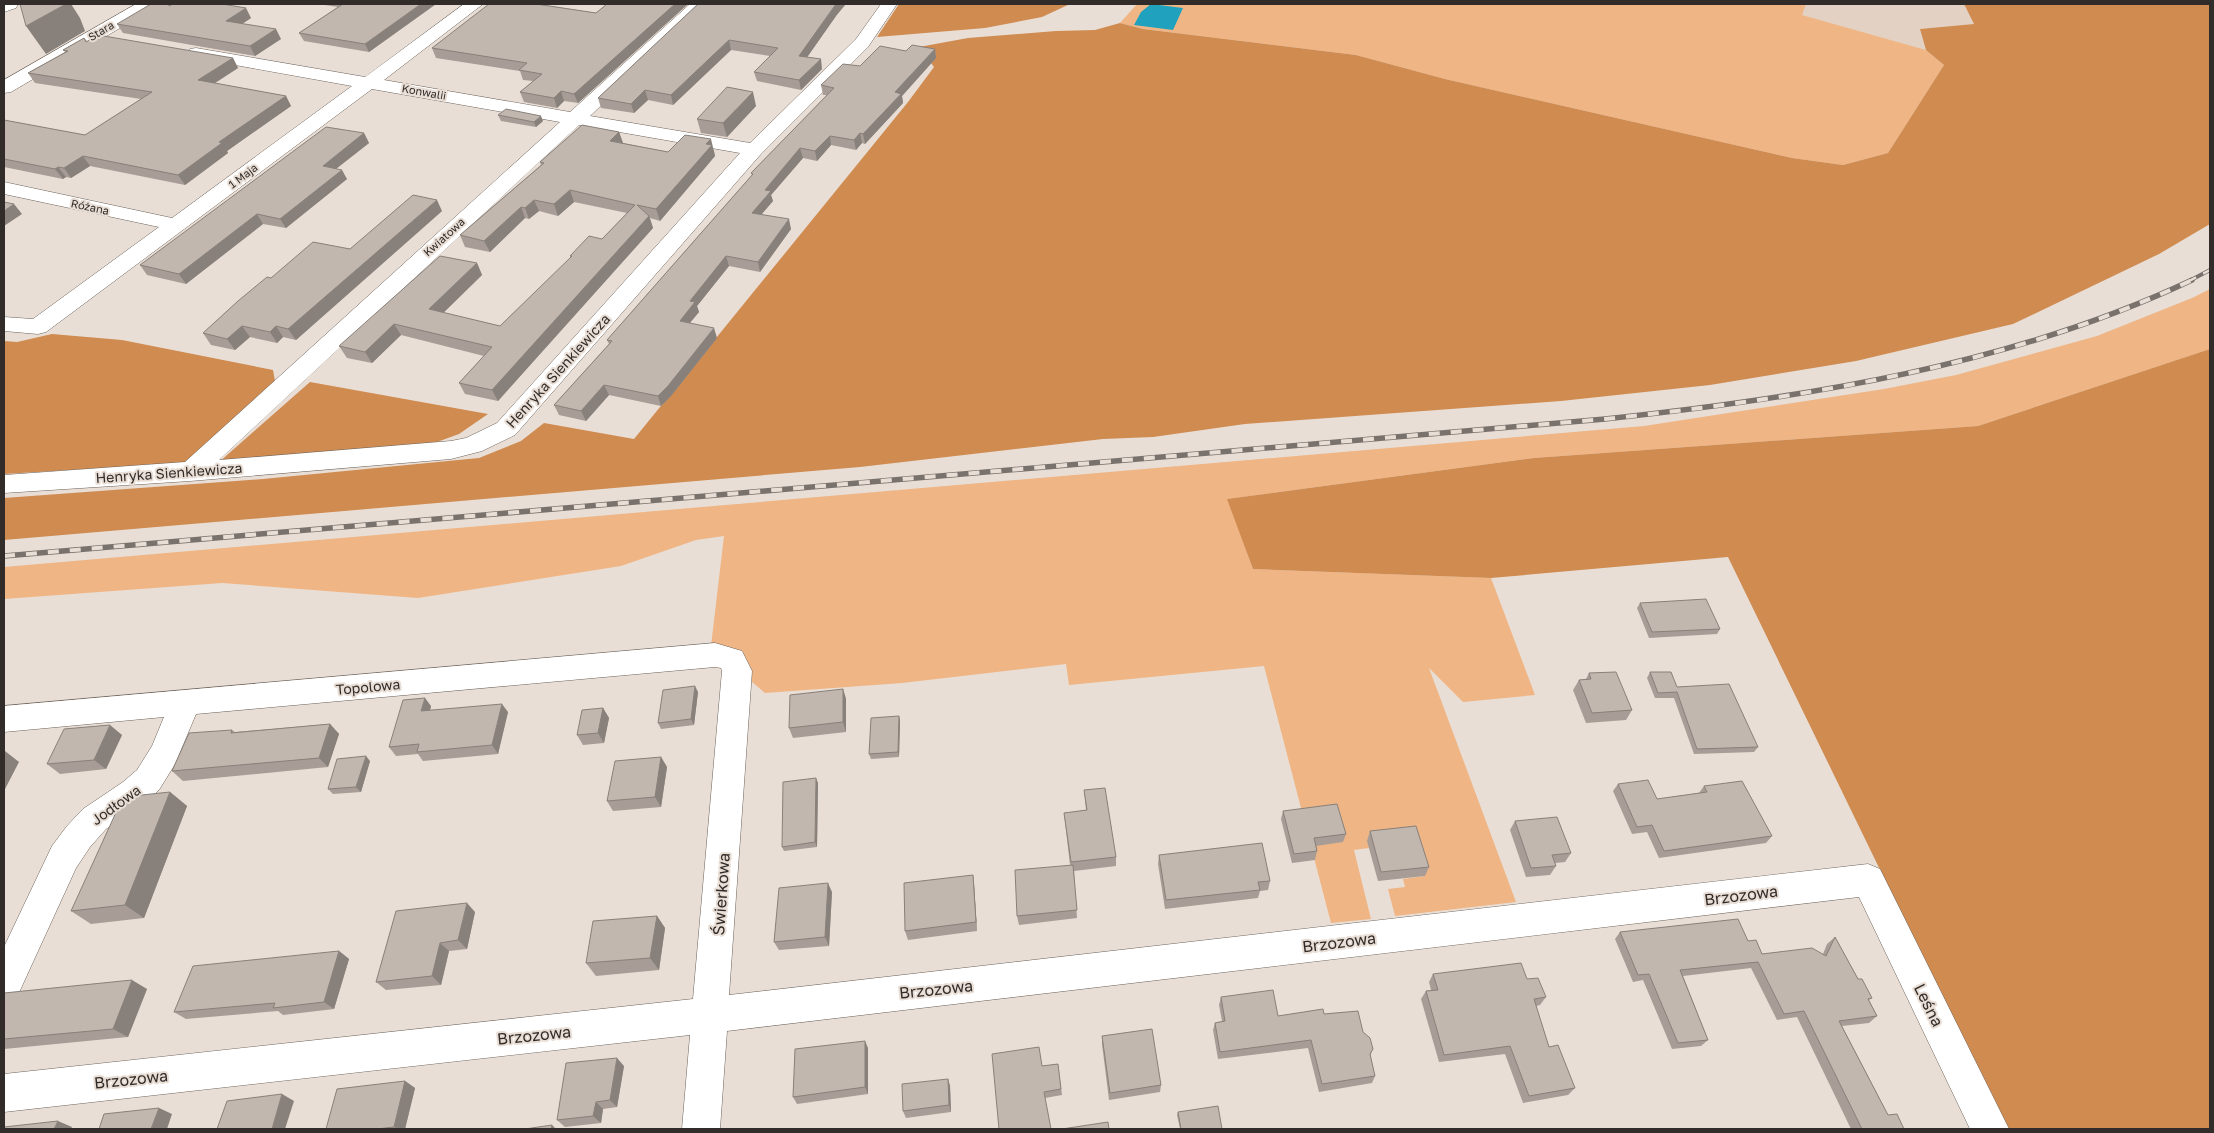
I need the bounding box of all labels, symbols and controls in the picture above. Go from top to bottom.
street label: Stara [85,18,116,43]
street label: Konwalii [401,81,447,102]
street label: 1 Maja [226,160,260,191]
street label: Różana [70,196,110,217]
street label: Kwiatowa [420,215,467,259]
street label: Henryka Sienkiewicza [502,310,613,431]
street label: Henryka Sienkiewicza [95,459,243,486]
street label: Topolowa [335,675,401,698]
street label: Jodłowa [88,781,144,828]
street label: Świerkowa [708,852,734,936]
street label: Brzozowa [1703,881,1779,909]
street label: Brzozowa [1301,928,1377,956]
street label: Brzozowa [898,975,974,1003]
street label: Leśna [1910,980,1948,1030]
street label: Brzozowa [496,1021,572,1049]
street label: Brzozowa [93,1065,169,1093]

